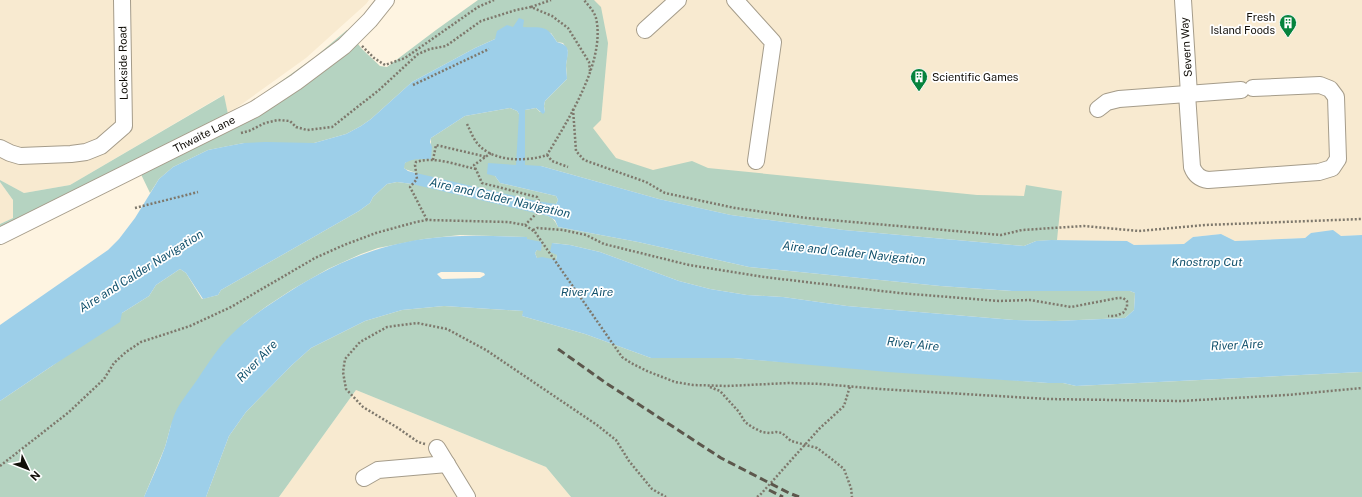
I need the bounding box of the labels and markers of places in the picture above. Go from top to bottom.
place label: Fresh Island Foods [1210,11,1275,36]
building icon: Fresh Island Foods [1278,13,1298,38]
building icon: Scientific Games [909,67,929,92]
place label: Scientific Games [932,71,1019,83]

